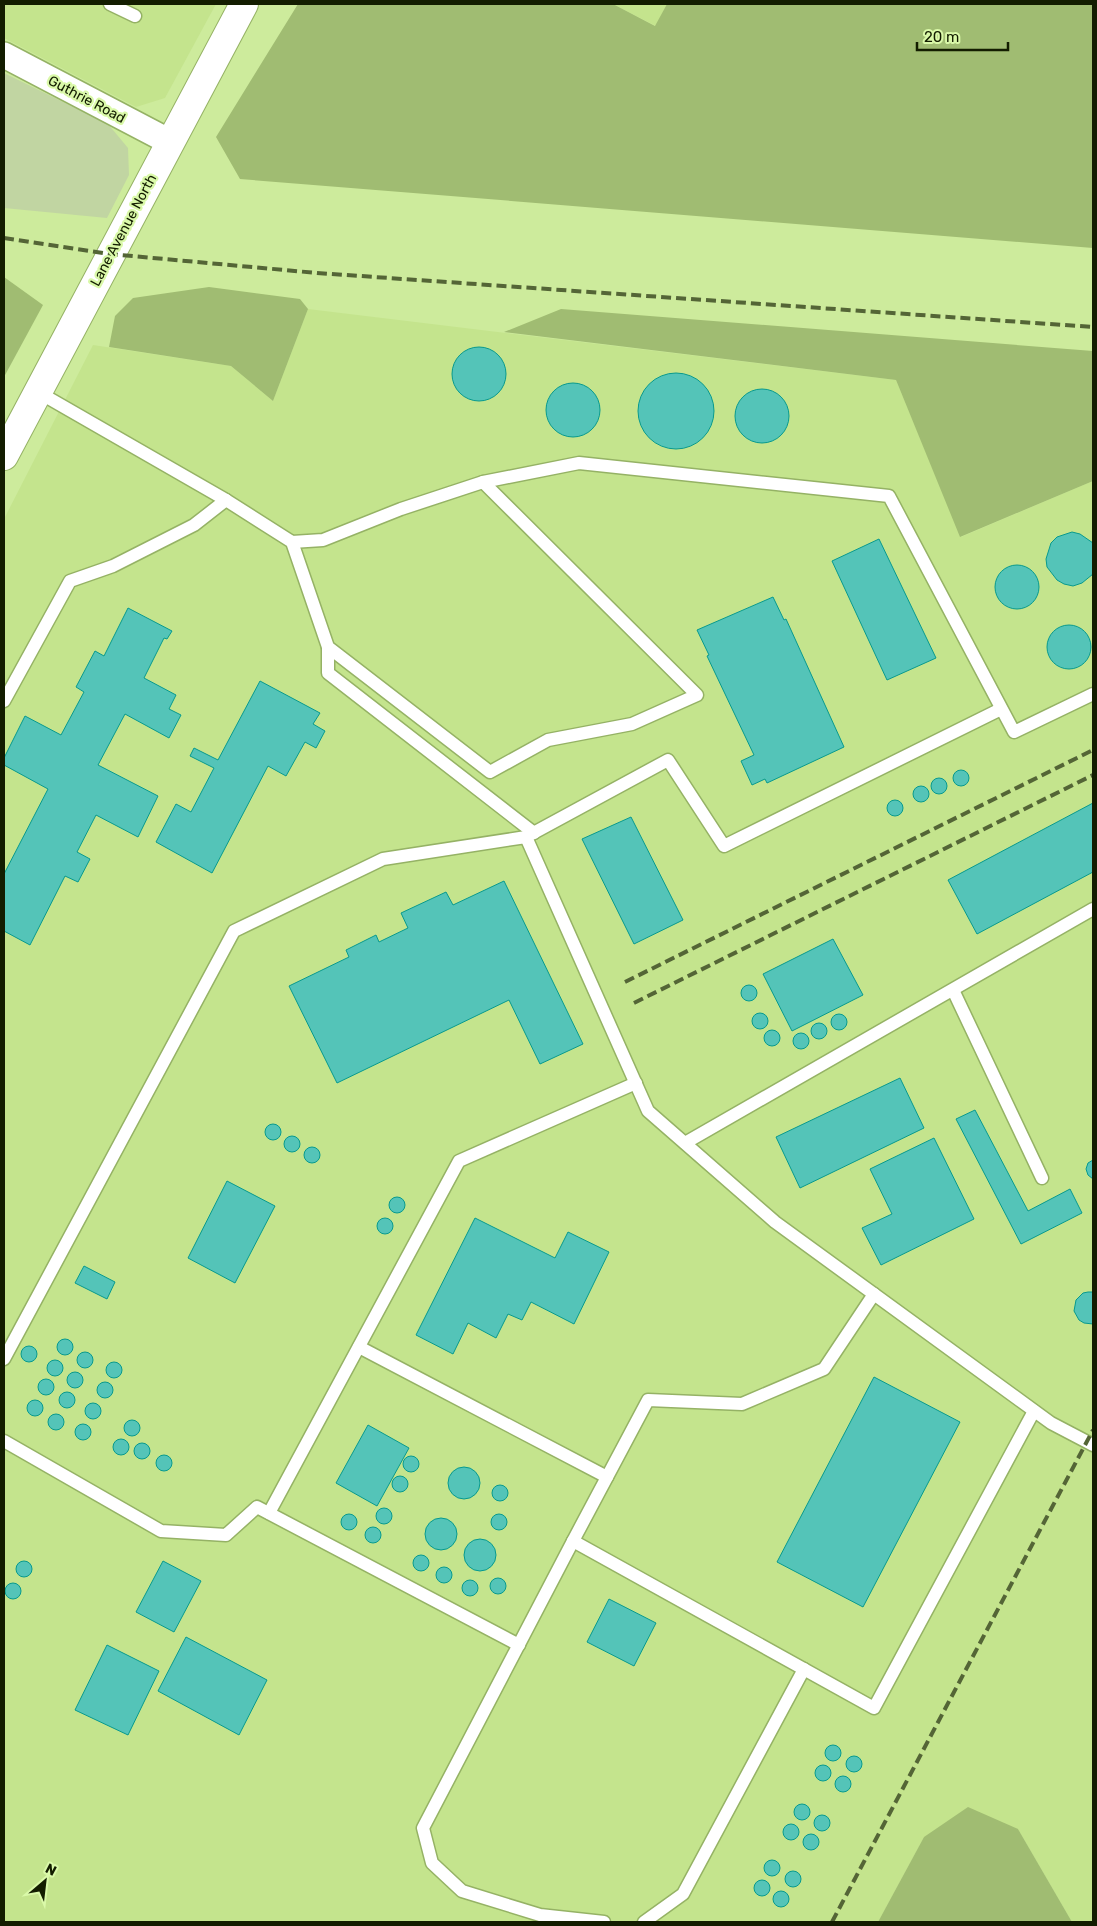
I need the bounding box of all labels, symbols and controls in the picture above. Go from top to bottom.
scale bar [917,20,1008,52]
text: 20 m [924,28,959,46]
street label: Guthrie Road [45,72,128,127]
street label: Lane Avenue North [87,171,160,289]
north arrow [20,1856,70,1906]
text: N [42,1860,59,1880]

